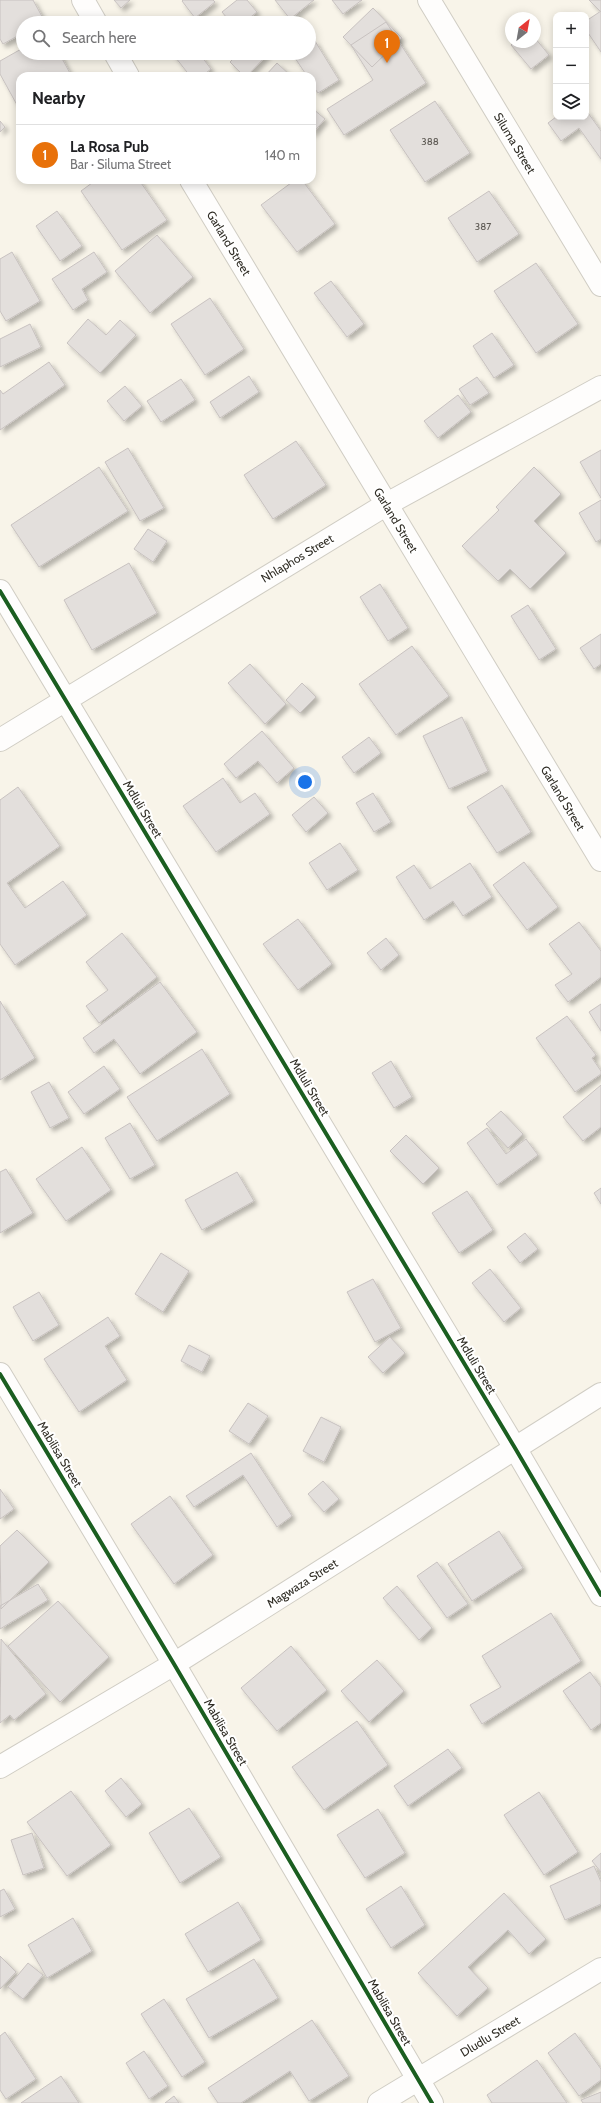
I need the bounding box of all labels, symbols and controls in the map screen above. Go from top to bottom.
north arrow [505,12,541,48]
map controls [553,12,589,120]
button: + [553,12,589,48]
search box [16,16,316,60]
icon: search [30,27,52,49]
text: Search here [62,29,137,47]
pin: 1 [374,30,400,63]
button: − [553,48,589,84]
button: layers [553,84,589,120]
text: Nearby [32,88,85,108]
street label: Siluma Street [491,110,539,176]
house number: 388 [421,135,439,148]
text: La Rosa Pub [70,138,149,156]
text: 1 [43,147,47,163]
text: 140 m [265,147,300,163]
text: Bar · Siluma Street [70,156,171,172]
street label: Garland Street [204,208,254,278]
house number: 387 [475,220,491,233]
street label: Garland Street [371,485,421,555]
street label: Nhlaphos Street [258,531,336,585]
street label: Garland Street [538,763,588,833]
your location [295,772,315,792]
street label: Mdluli Street [120,778,166,840]
street label: Mdluli Street [287,1056,333,1118]
street label: Mdluli Street [454,1334,500,1396]
street label: Mabilisa Street [34,1418,86,1490]
street label: Magwaza Street [264,1555,340,1611]
street label: Mabilisa Street [201,1696,251,1768]
street label: Mabilisa Street [365,1976,415,2048]
street label: Dludlu Street [457,2012,523,2060]

